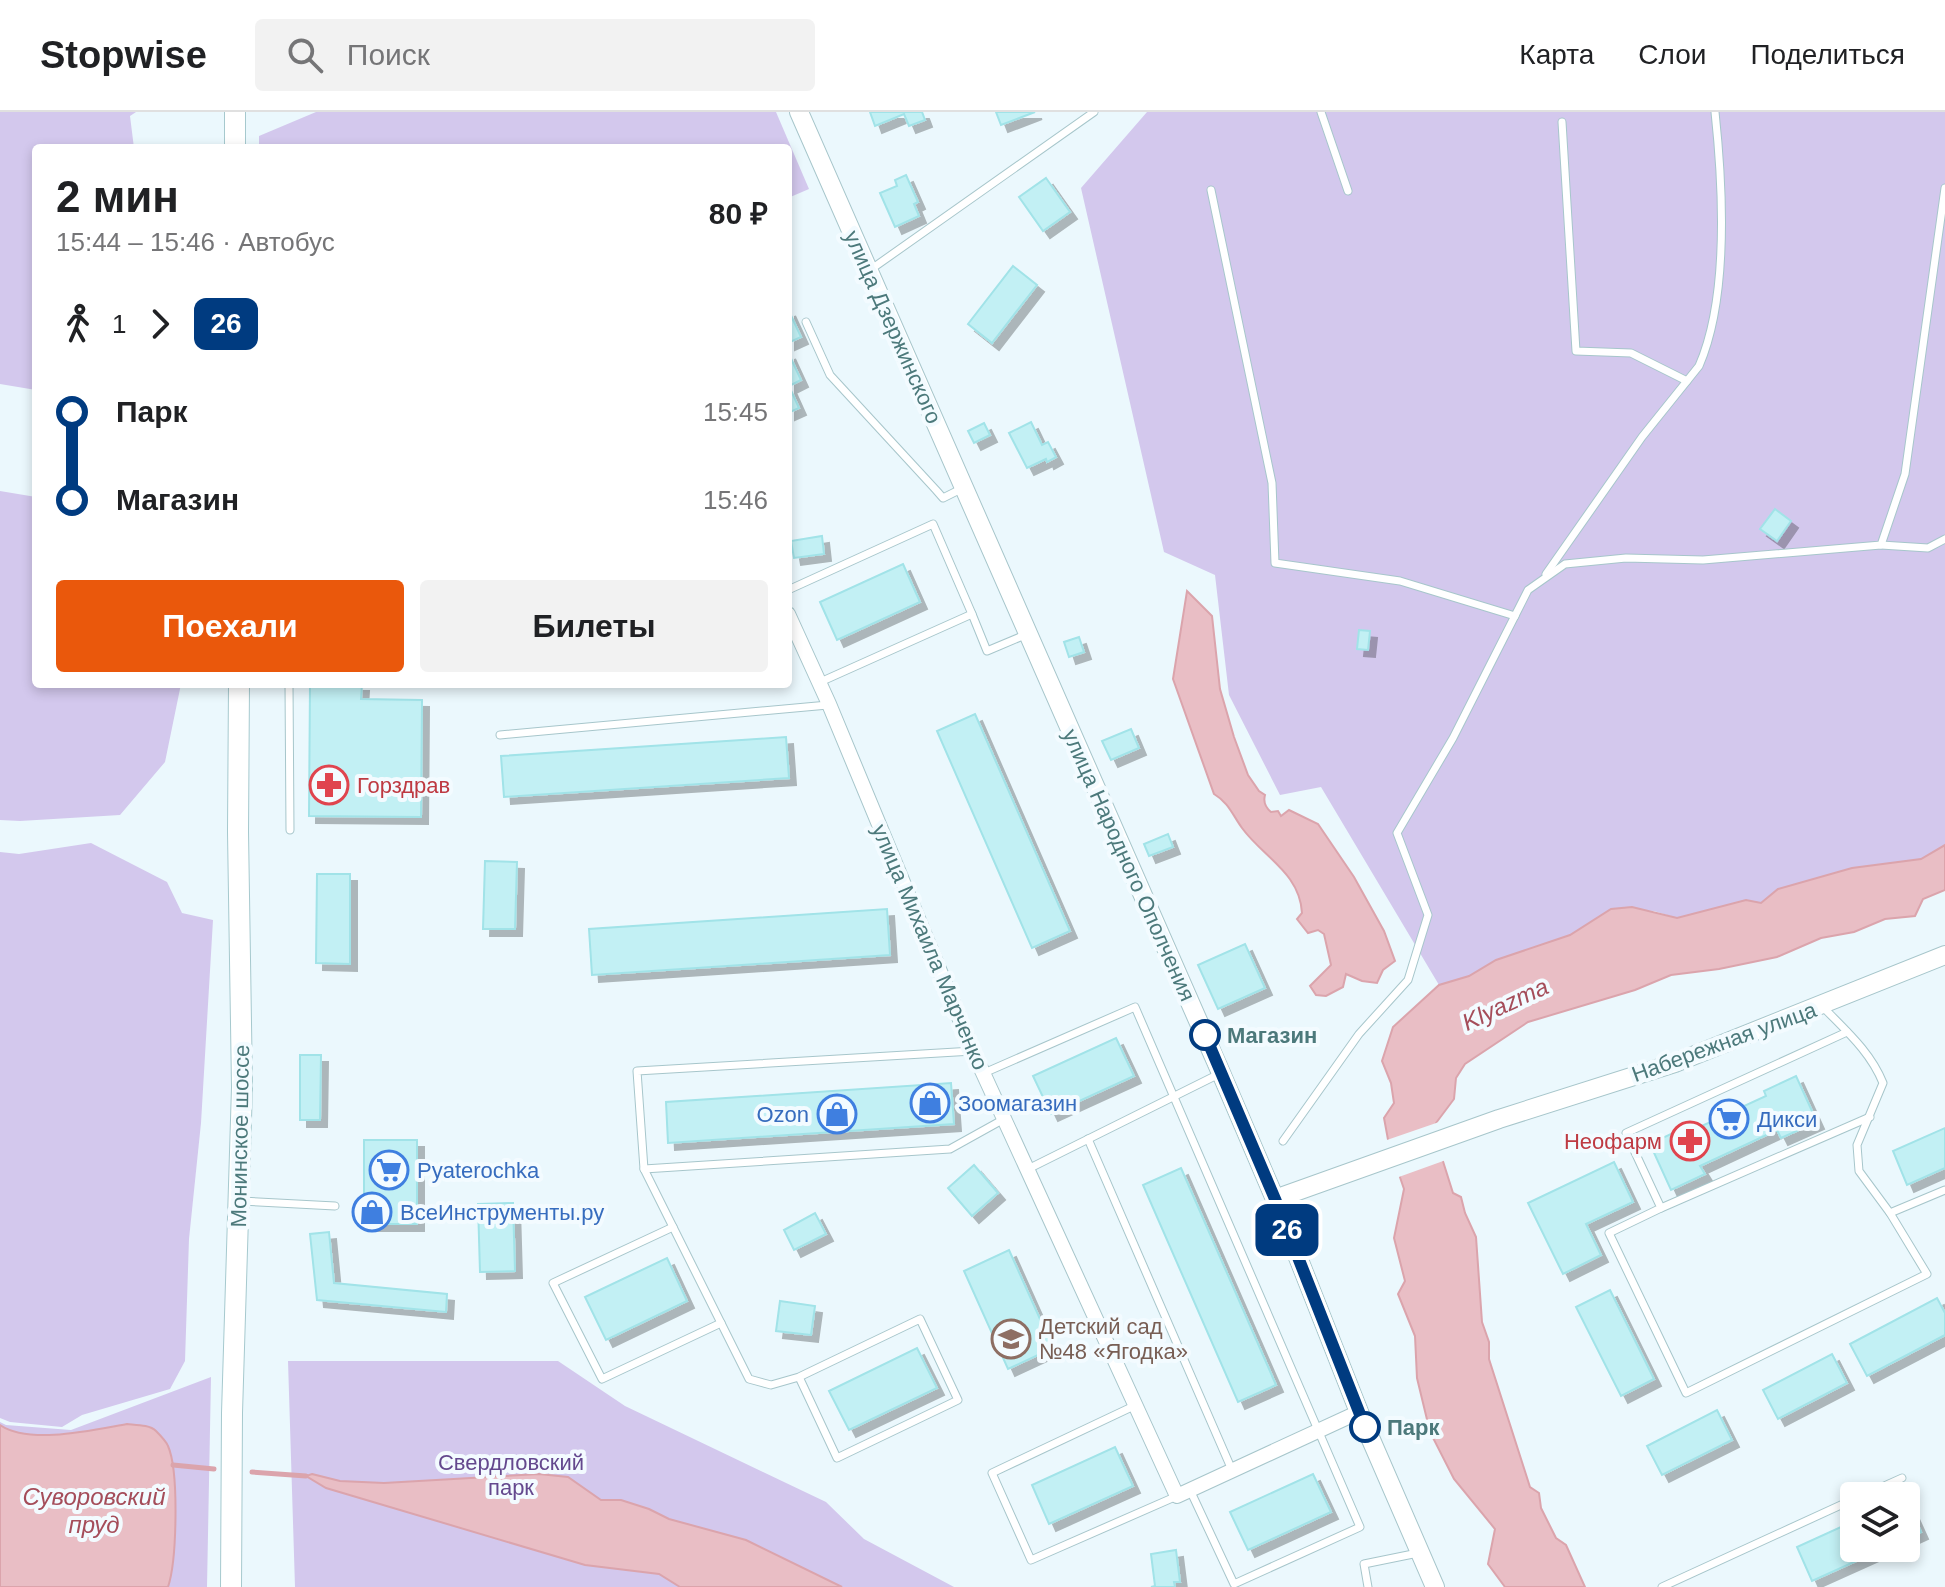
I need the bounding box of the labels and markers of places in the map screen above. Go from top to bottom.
pharmacy icon: Горздрав [308,764,350,806]
place label: Горздрав [357,773,450,798]
marker: Магазин [1190,1020,1220,1050]
place label: Магазин [1227,1023,1317,1048]
shop icon: Зоомагазин [909,1082,951,1124]
place label: Зоомагазин [958,1091,1077,1116]
shop icon: Ozon [816,1093,858,1135]
supermarket icon: Дикси [1708,1098,1750,1140]
place label: Ozon [756,1102,809,1127]
place label: Дикси [1757,1107,1817,1132]
pharmacy icon: Неофарм [1669,1120,1711,1162]
place label: Неофарм [1564,1129,1662,1154]
supermarket icon: Pyaterochka [368,1149,410,1191]
place label: Pyaterochka [417,1158,540,1183]
shop icon: ВсеИнструменты.ру [351,1191,393,1233]
place label: ВсеИнструменты.ру [400,1200,604,1225]
place label: Детский сад №48 «Ягодка» [1039,1314,1188,1364]
school or university icon: Детский сад №48 «Ягодка» [990,1318,1032,1360]
marker: Парк [1350,1412,1380,1442]
place label: Парк [1387,1415,1440,1440]

